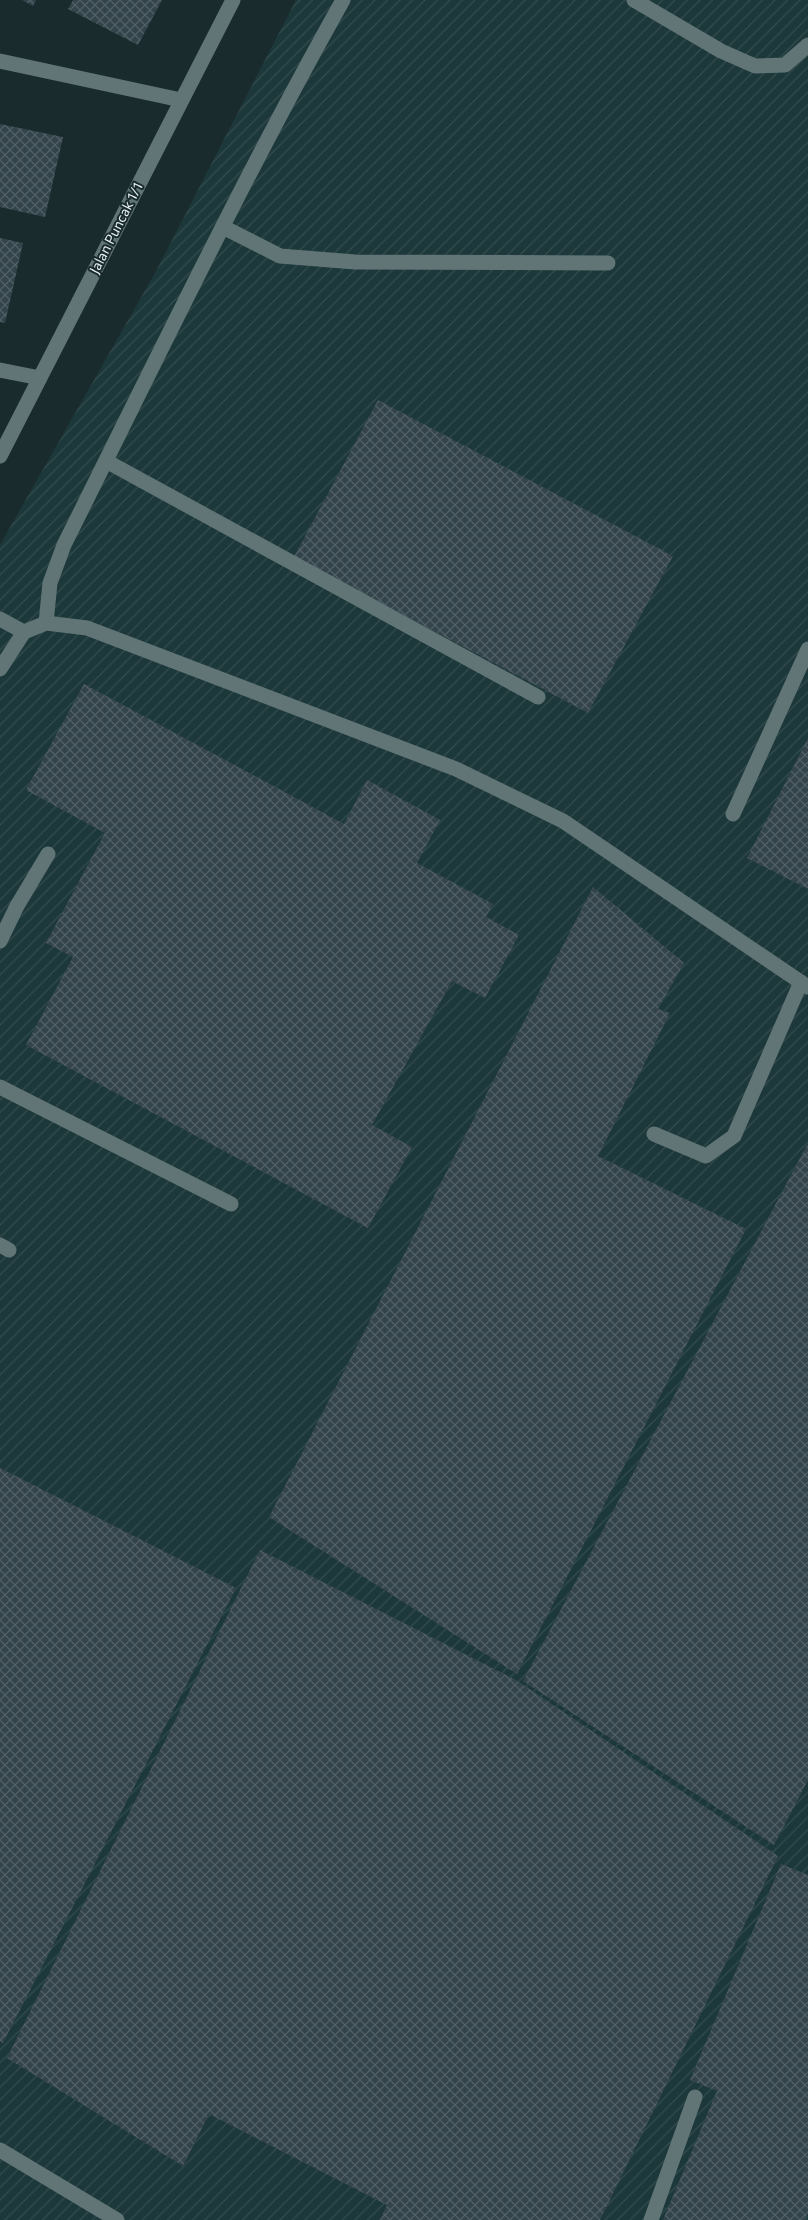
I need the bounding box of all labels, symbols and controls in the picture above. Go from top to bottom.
street label: Jalan Puncak 1/1 [85,179,146,276]

